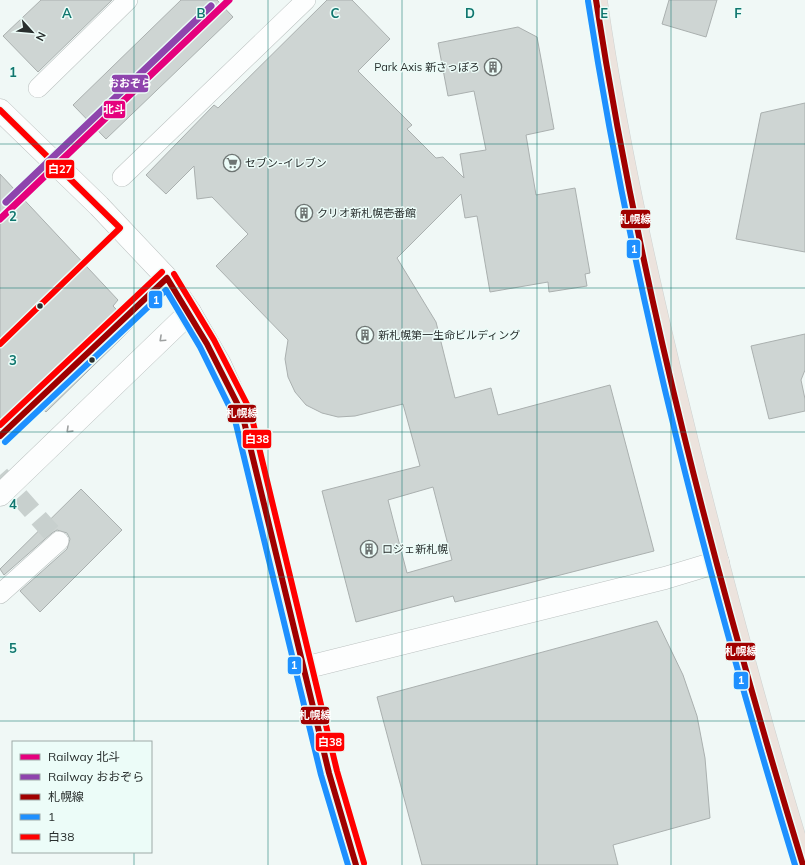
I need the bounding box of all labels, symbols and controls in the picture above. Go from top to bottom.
text: A [62,5,72,21]
text: B [197,5,206,21]
text: C [331,5,340,21]
text: D [465,5,475,21]
text: E [600,5,608,21]
text: F [734,5,742,21]
north arrow [12,12,52,52]
text: N [33,30,49,43]
building icon: Park Axis 新さっぽろ [483,57,503,77]
place label: Park Axis 新さっぽろ [374,60,480,74]
text: 1 [9,64,17,80]
line badge: おおぞら [111,74,149,93]
text: おおぞら [108,76,152,90]
line badge: 北斗 [103,100,126,119]
text: 北斗 [103,102,125,116]
supermarket icon: セブン-イレブン [222,153,242,173]
place label: セブン-イレブン [245,156,327,170]
line badge: 白27 [45,159,75,179]
text: 白27 [48,162,72,176]
building icon: クリオ新札幌壱番館 [294,203,314,223]
place label: クリオ新札幌壱番館 [317,206,416,220]
text: 2 [9,208,17,224]
line badge: 札幌線 [620,209,651,229]
text: 札幌線 [619,212,652,226]
line badge: 1 [626,239,641,259]
text: 1 [631,242,638,256]
line badge: 1 [148,290,163,309]
text: 1 [153,293,160,307]
unlabelled marker [35,301,45,311]
building icon: 新札幌第一生命ビルディング [355,325,375,345]
place label: 新札幌第一生命ビルディング [378,328,520,342]
one-way arrow [159,334,167,342]
text: 3 [9,352,17,368]
unlabelled marker [87,355,97,365]
line badge: 札幌線 [227,404,257,423]
text: 札幌線 [226,406,259,420]
one-way arrow [66,425,74,433]
line badge: 白38 [242,429,272,449]
text: 白38 [245,432,269,446]
text: 4 [9,496,17,512]
building icon: ロジェ新札幌 [359,539,379,559]
place label: ロジェ新札幌 [382,542,448,556]
text: 5 [9,640,17,656]
line badge: 札幌線 [725,642,756,661]
text: 札幌線 [725,644,758,658]
line badge: 1 [287,656,302,675]
text: 1 [291,658,298,672]
line badge: 1 [733,671,749,690]
text: 1 [738,673,745,687]
line badge: 札幌線 [300,706,330,725]
text: 札幌線 [299,708,332,722]
line badge: 白38 [315,732,345,752]
text: 白38 [318,735,342,749]
legend [12,741,152,853]
text: Railway 北斗 [48,749,120,764]
text: Railway おおぞら [48,769,144,784]
text: 札幌線 [48,789,84,804]
text: 1 [48,809,55,824]
text: 白38 [48,829,74,844]

